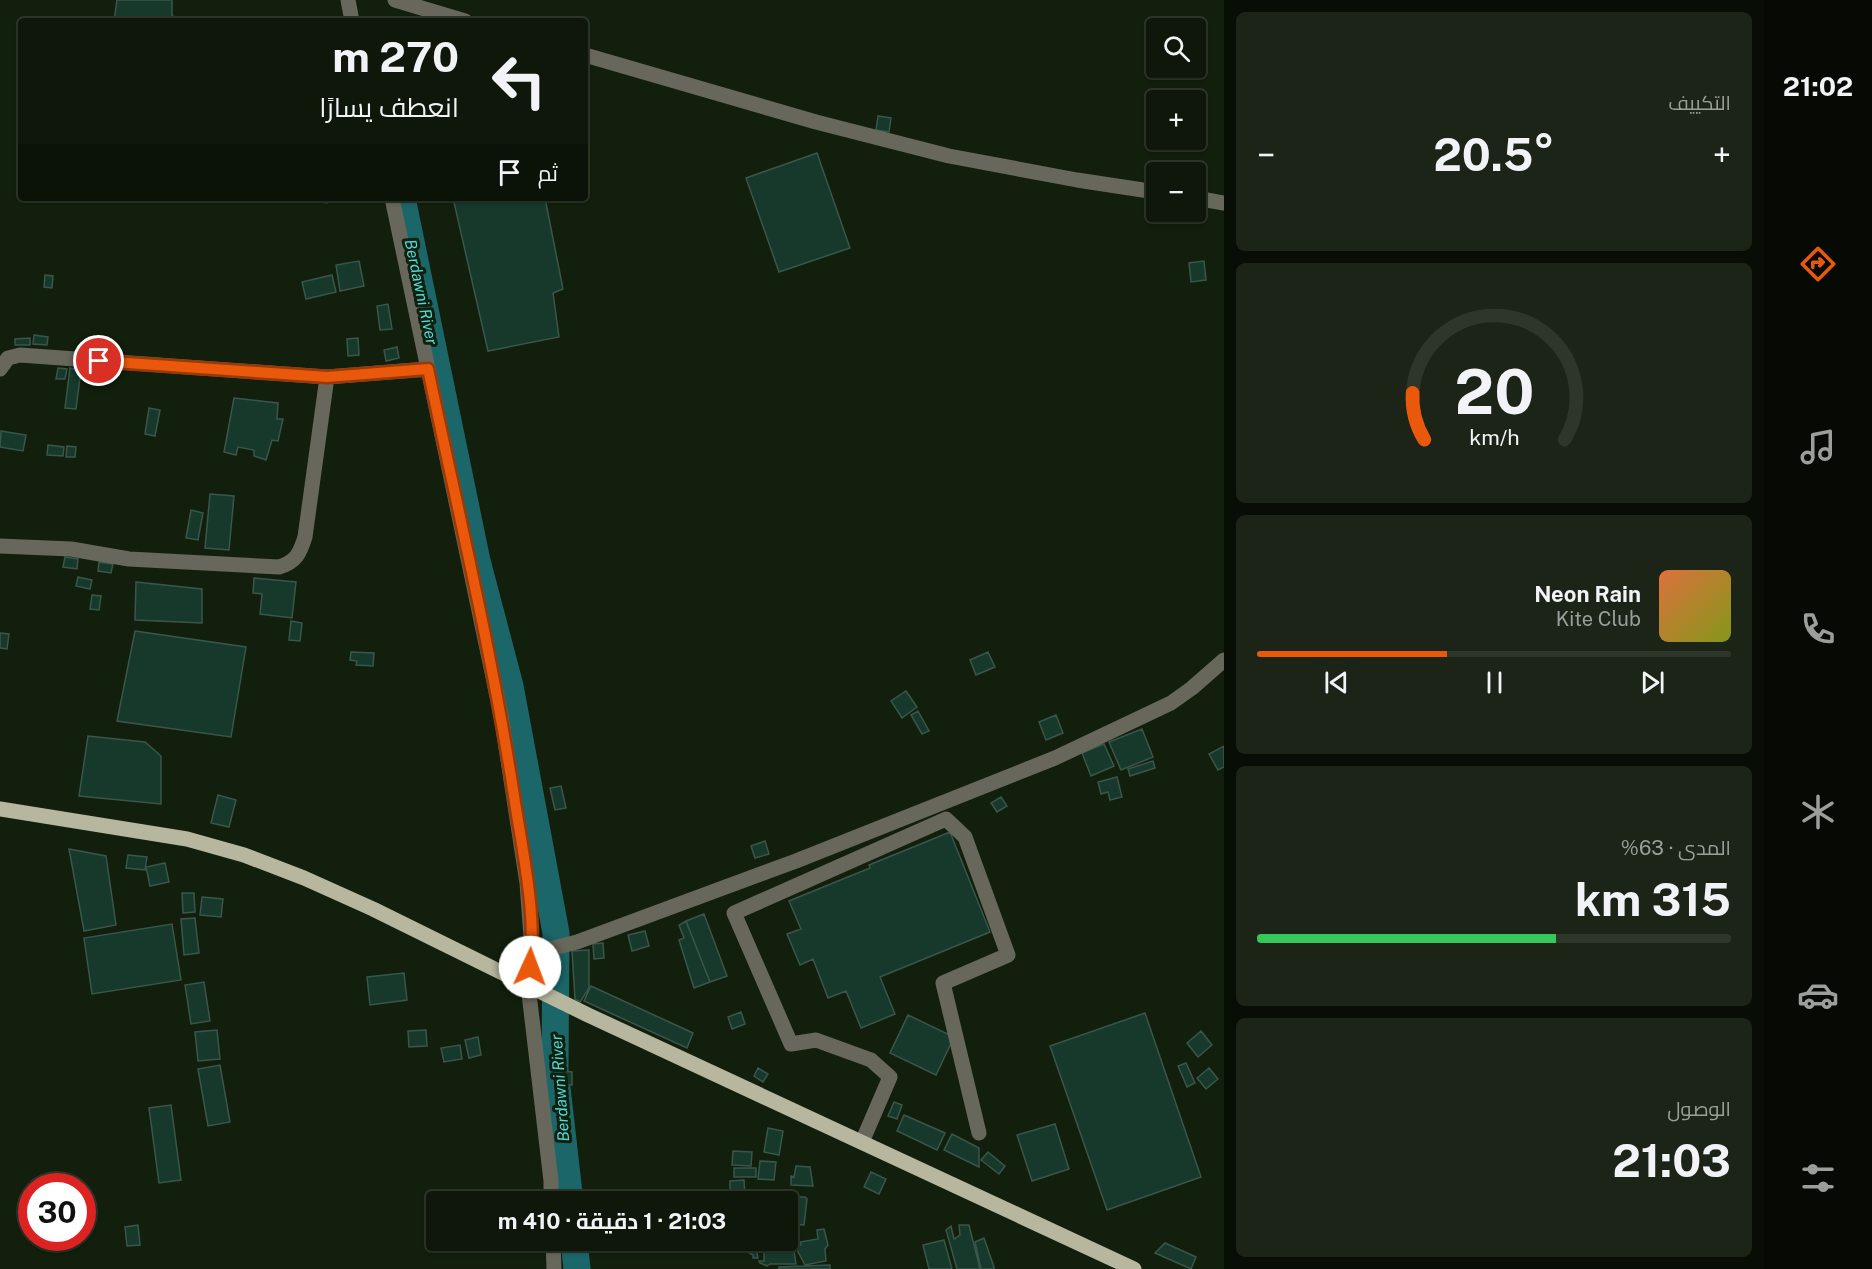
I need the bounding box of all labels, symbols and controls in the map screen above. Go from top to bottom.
map controls [1146,18,1206,222]
button: search [1146,18,1206,78]
text: 270 m [332,32,459,81]
icon: left [480,42,558,120]
text: 21:02 [1783,70,1853,102]
button: + [1146,90,1206,150]
text: انعطف يسارًا [319,91,459,123]
text: التكييف [1668,91,1731,115]
text: 20.5° [1433,128,1555,181]
text: − [1257,136,1275,174]
text: + [1713,136,1731,174]
icon: arrive [493,156,526,189]
text: ثم [538,160,558,186]
button: − [1146,162,1206,222]
water label: Berdawni River [401,237,442,348]
icon: directions [1797,243,1839,285]
pin [73,335,124,386]
icon: arrive [82,344,115,377]
text: 20 [1454,355,1534,428]
text: km/h [1469,426,1519,451]
icon: music [1797,426,1839,468]
text: Neon Rain [1534,581,1641,607]
text: Kite Club [1556,607,1641,631]
icon: phone [1797,608,1839,650]
icon: previous [1320,666,1353,699]
icon: pause [1478,666,1511,699]
icon: next [1636,666,1669,699]
icon: climate [1797,791,1839,833]
text: المدى · 63% [1621,836,1731,860]
text: 315 km [1575,873,1731,926]
position arrow [498,935,562,999]
icon: car [1797,974,1839,1016]
water label: Berdawni River [547,1033,573,1142]
text: الوصول [1667,1097,1731,1121]
text: 21:03 [1612,1134,1731,1187]
icon: filters [1797,1157,1839,1199]
speed limit sign: 30 [18,1173,96,1251]
text: 21:03 · 1 دقيقة · 410 m [498,1208,726,1234]

